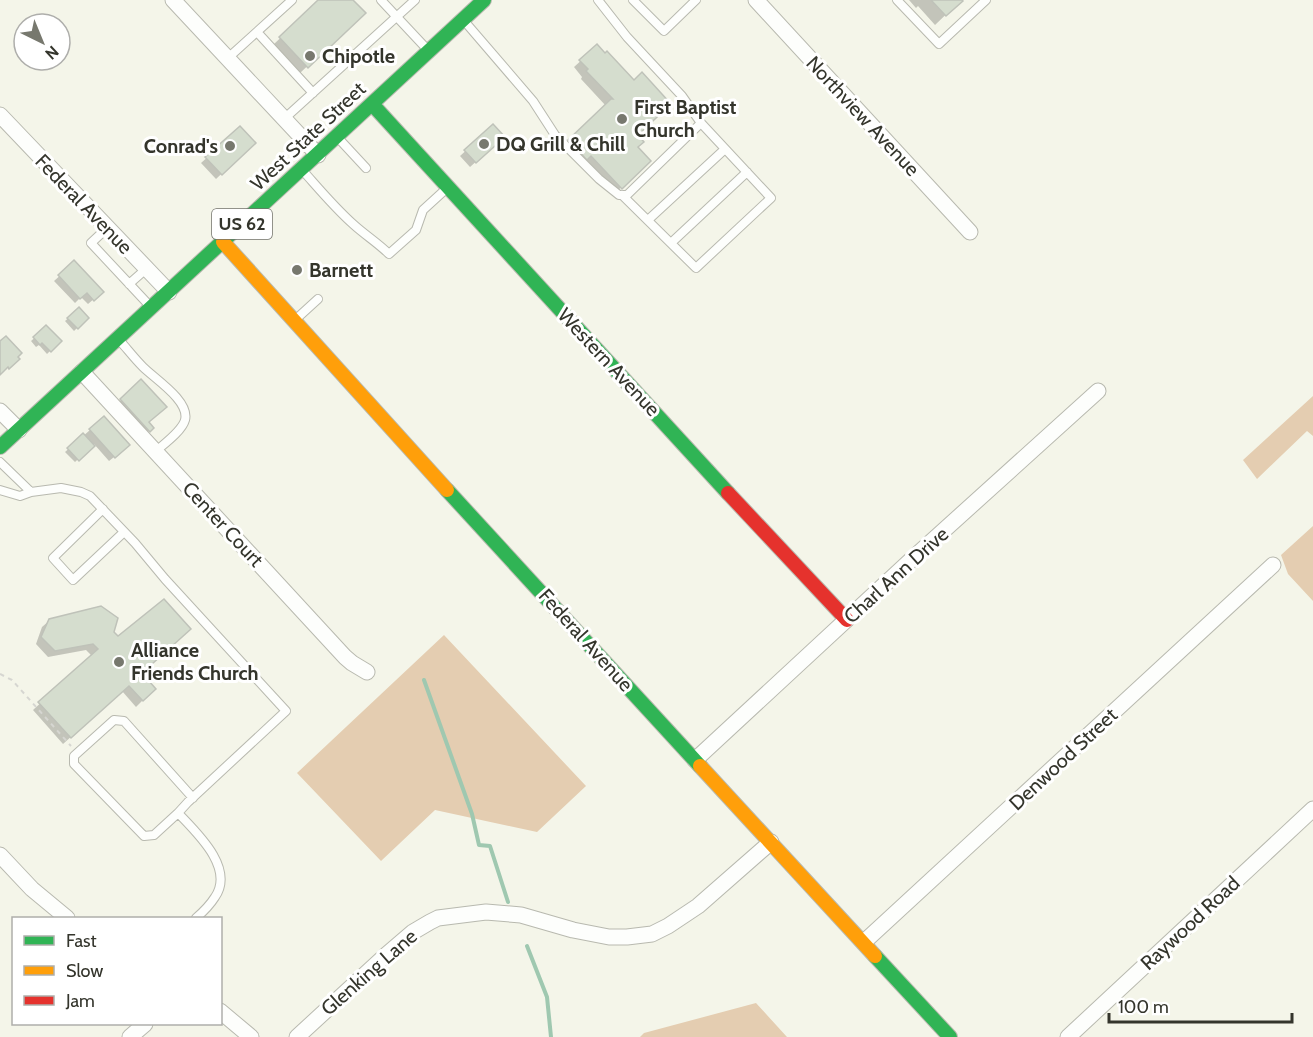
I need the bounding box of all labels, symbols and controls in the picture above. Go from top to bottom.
north arrow [12,12,72,72]
text: N [41,42,63,63]
place label: Chipotle [322,44,395,68]
marker: Chipotle [303,49,317,63]
street label: Northview Avenue [801,51,925,181]
street label: West State Street [246,77,371,195]
place label: First Baptist Church [634,95,737,142]
marker: First Baptist Church [615,112,629,126]
place label: DQ Grill & Chill [496,132,625,156]
place label: Conrad's [144,134,218,158]
marker: DQ Grill & Chill [477,137,491,151]
marker: Conrad's [223,139,237,153]
street label: Federal Avenue [30,149,138,259]
road number: US 62 [212,209,272,239]
place label: Barnett [309,258,373,282]
marker: Barnett [290,263,304,277]
street label: Western Avenue [553,303,665,421]
street label: Center Court [178,476,269,572]
street label: Charl Ann Drive [839,522,953,628]
street label: Federal Avenue [534,584,638,696]
place label: Alliance Friends Church [131,638,259,685]
marker: Alliance Friends Church [112,655,126,669]
street label: Denwood Street [1004,703,1122,815]
street label: Raywood Road [1136,871,1244,975]
legend [12,917,222,1025]
street label: Glenking Lane [316,924,422,1020]
text: Fast [66,930,97,952]
text: Slow [66,960,103,982]
scale bar [1109,986,1292,1024]
text: Jam [65,990,95,1012]
text: 100 m [1118,996,1169,1018]

